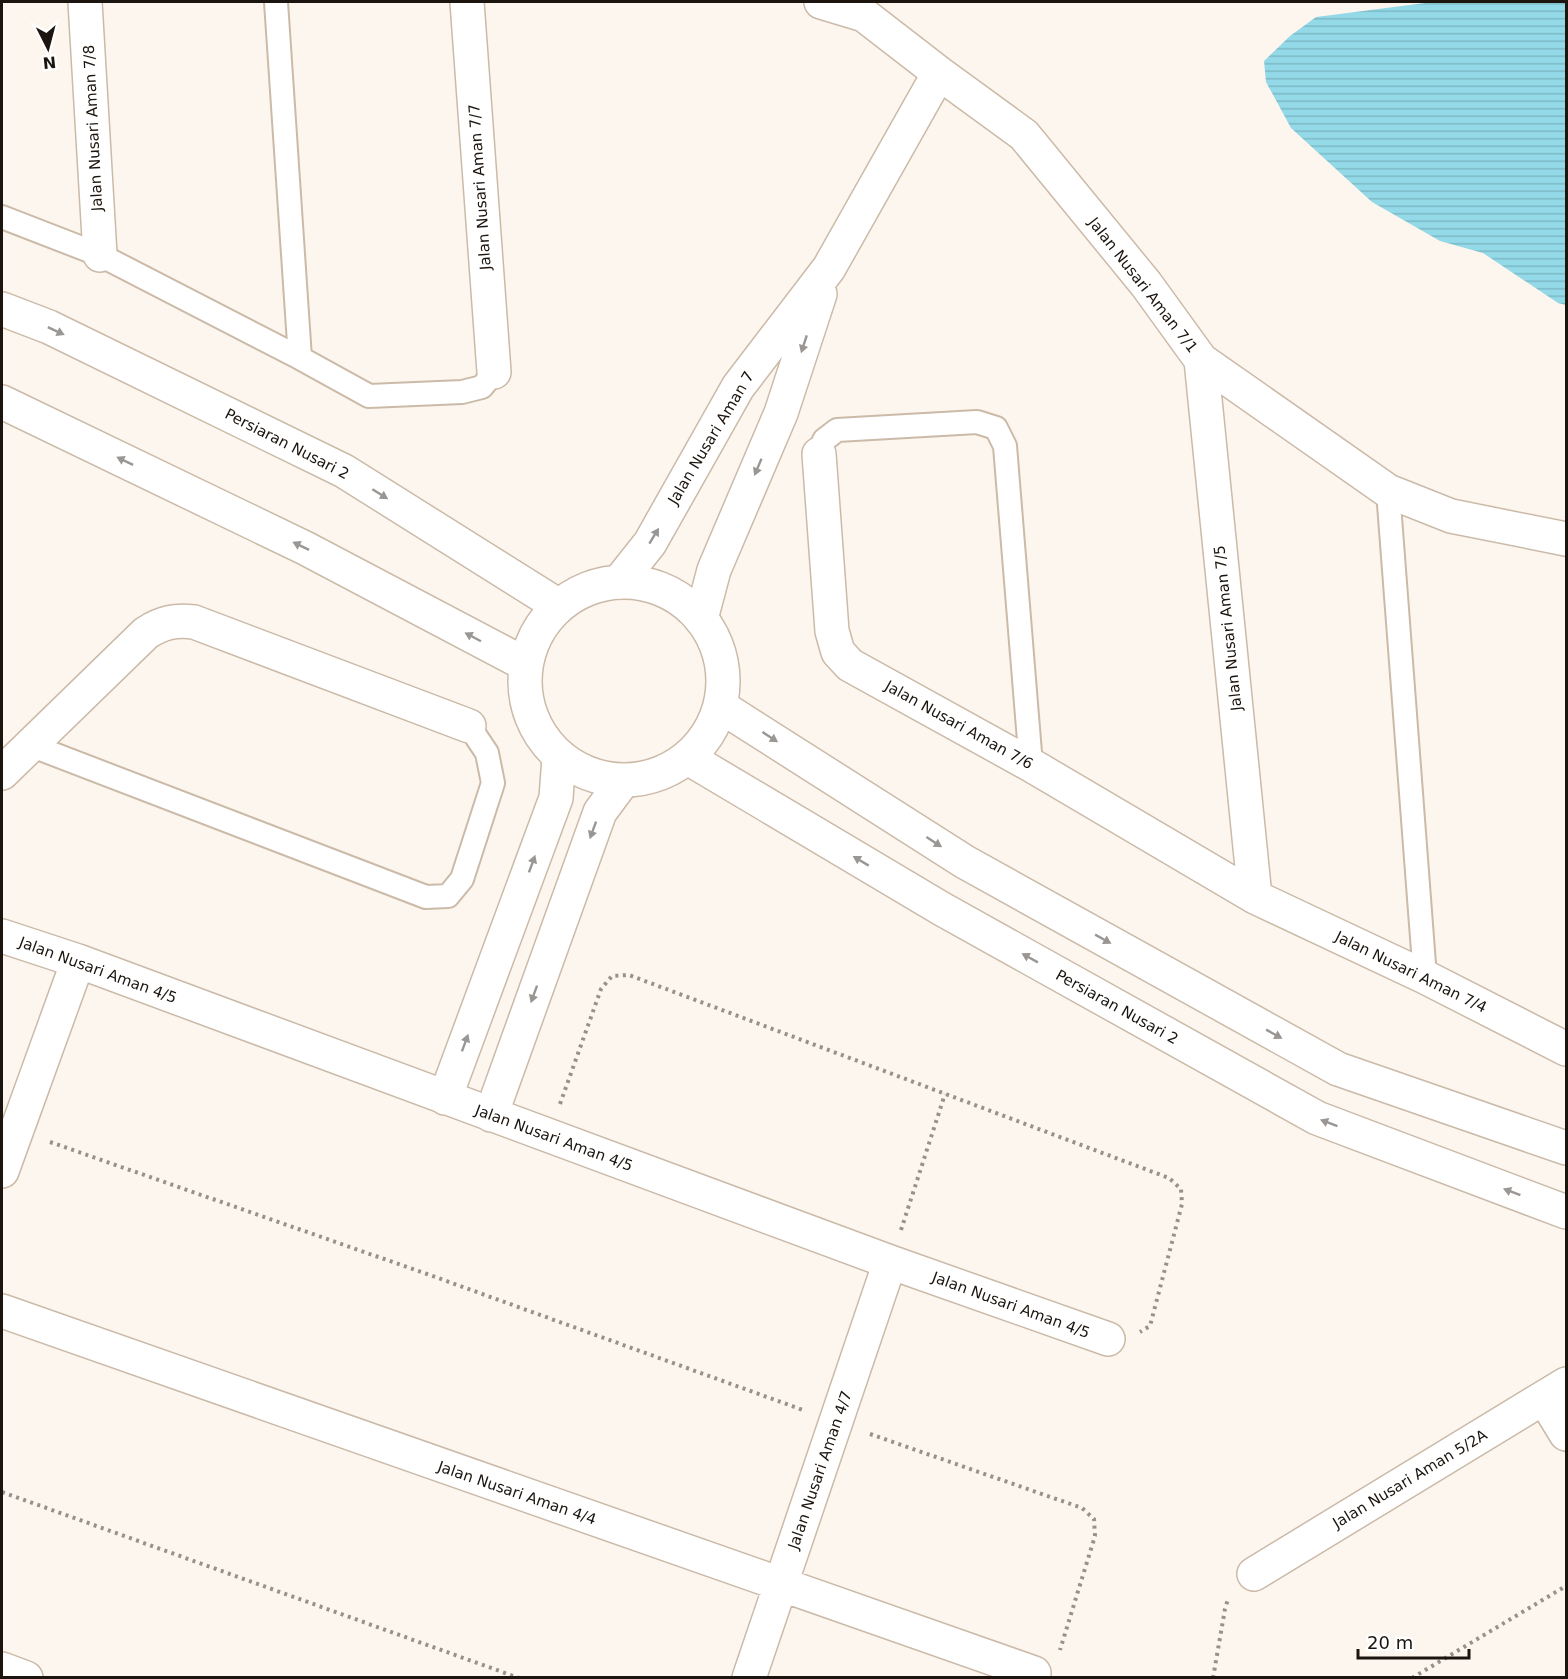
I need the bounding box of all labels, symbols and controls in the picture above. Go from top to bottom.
north arrow [18,18,78,78]
street label: Jalan Nusari Aman 7/8 [80,44,106,213]
text: N [42,52,57,73]
street label: Jalan Nusari Aman 7/7 [465,103,495,272]
street label: Jalan Nusari Aman 7/1 [1084,213,1201,356]
one-way arrow [47,326,64,335]
one-way arrow [798,335,808,353]
street label: Jalan Nusari Aman 7 [664,368,758,509]
street label: Persiaran Nusari 2 [222,405,352,483]
one-way arrow [117,456,134,466]
one-way arrow [753,458,762,476]
one-way arrow [372,488,388,499]
one-way arrow [649,527,659,544]
one-way arrow [292,541,309,551]
street label: Jalan Nusari Aman 7/5 [1210,544,1246,713]
one-way arrow [465,632,482,642]
street label: Jalan Nusari Aman 7/6 [881,676,1036,773]
one-way arrow [762,732,778,743]
one-way arrow [588,821,597,839]
one-way arrow [926,837,942,848]
one-way arrow [527,854,537,872]
one-way arrow [852,856,869,866]
street label: Jalan Nusari Aman 7/4 [1331,927,1490,1017]
street label: Jalan Nusari Aman 4/5 [16,933,179,1007]
one-way arrow [1095,934,1112,944]
one-way arrow [1021,953,1038,963]
street label: Persiaran Nusari 2 [1053,966,1181,1048]
one-way arrow [529,985,539,1003]
one-way arrow [1266,1028,1282,1039]
one-way arrow [461,1034,470,1052]
street label: Jalan Nusari Aman 4/5 [472,1101,635,1175]
one-way arrow [1320,1117,1338,1127]
one-way arrow [1503,1186,1521,1196]
street label: Jalan Nusari Aman 4/5 [929,1268,1092,1342]
street label: Jalan Nusari Aman 4/7 [784,1388,856,1553]
street label: Jalan Nusari Aman 5/2A [1329,1425,1491,1533]
street label: Jalan Nusari Aman 4/4 [434,1457,599,1529]
scale bar [1358,1622,1469,1660]
text: 20 m [1367,1632,1413,1653]

